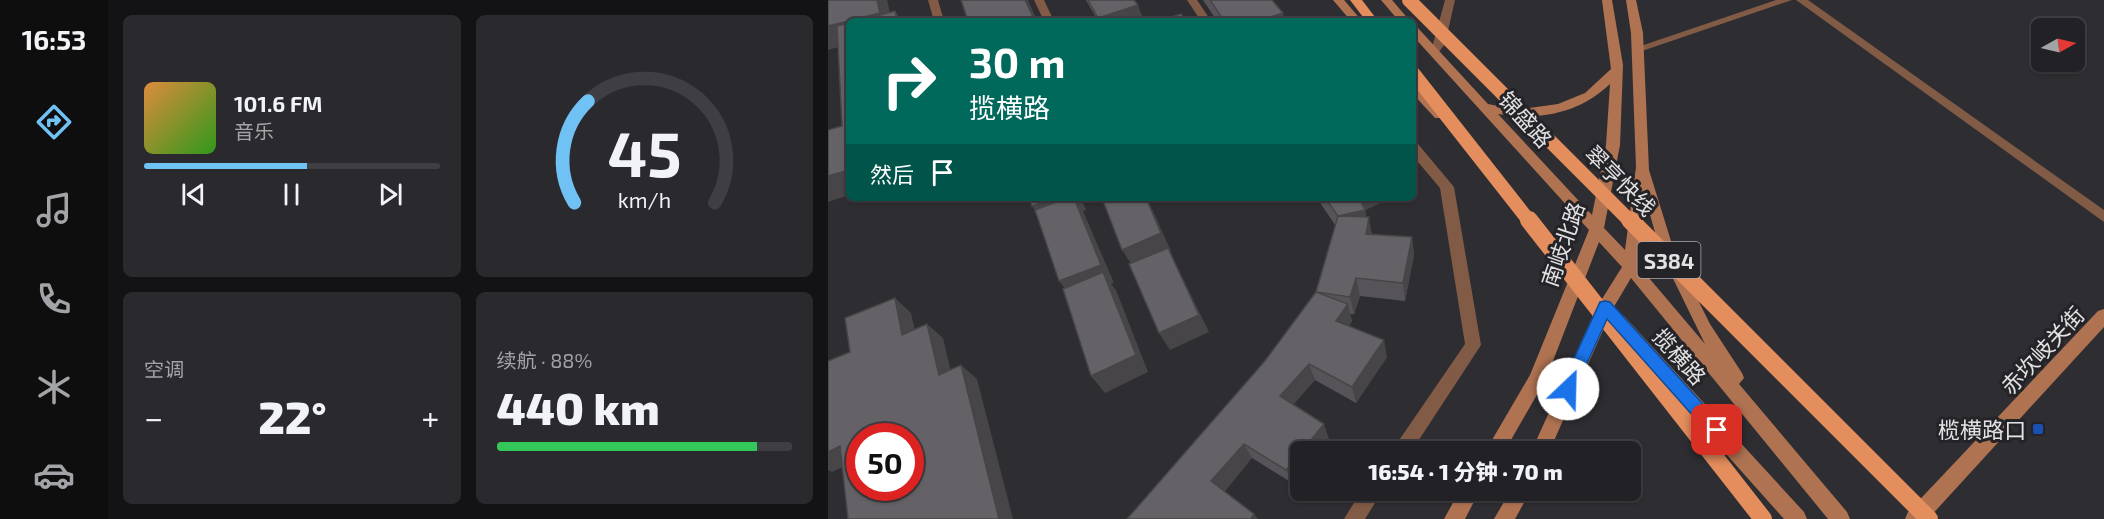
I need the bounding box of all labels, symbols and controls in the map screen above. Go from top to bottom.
north arrow [2031,18,2085,72]
map controls [2031,18,2085,72]
text: 16:53 [22,23,86,55]
text: 30 m [969,36,1065,86]
icon: right [870,42,948,120]
street label: 锦盛路 [1494,86,1558,152]
text: 101.6 FM [234,90,322,116]
text: 揽横路 [969,91,1050,123]
icon: directions [33,101,75,143]
text: 45 [607,115,681,190]
text: 音乐 [234,119,274,143]
street label: 翠亨快线 [1581,140,1661,220]
icon: arrive [926,156,959,189]
text: 然后 [870,161,914,187]
icon: previous [177,178,210,211]
icon: pause [275,178,308,211]
icon: next [374,178,407,211]
text: km/h [618,188,671,213]
icon: music [33,189,75,231]
street label: 南岐北路 [1535,198,1589,290]
road number: S384 [1638,242,1700,278]
icon: phone [33,278,75,320]
street label: 赤坎岐关街 [1995,301,2089,399]
street label: 揽横路 [1648,323,1712,389]
text: 续航 · 88% [497,348,592,372]
text: 空调 [144,357,184,381]
position arrow [1536,357,1600,421]
icon: climate [33,366,75,408]
text: 440 km [497,380,660,434]
text: 22° [258,389,326,443]
text: − [144,397,163,437]
text: + [421,397,439,437]
pin [1691,404,1742,455]
icon: arrive [1700,413,1733,446]
place label: 榄横路口 [1938,416,2026,442]
marker: 榄横路口 [2031,422,2045,436]
speed limit sign: 50 [846,423,924,501]
icon: car [33,454,75,496]
text: 16:54 · 1 分钟 · 70 m [1368,458,1563,484]

